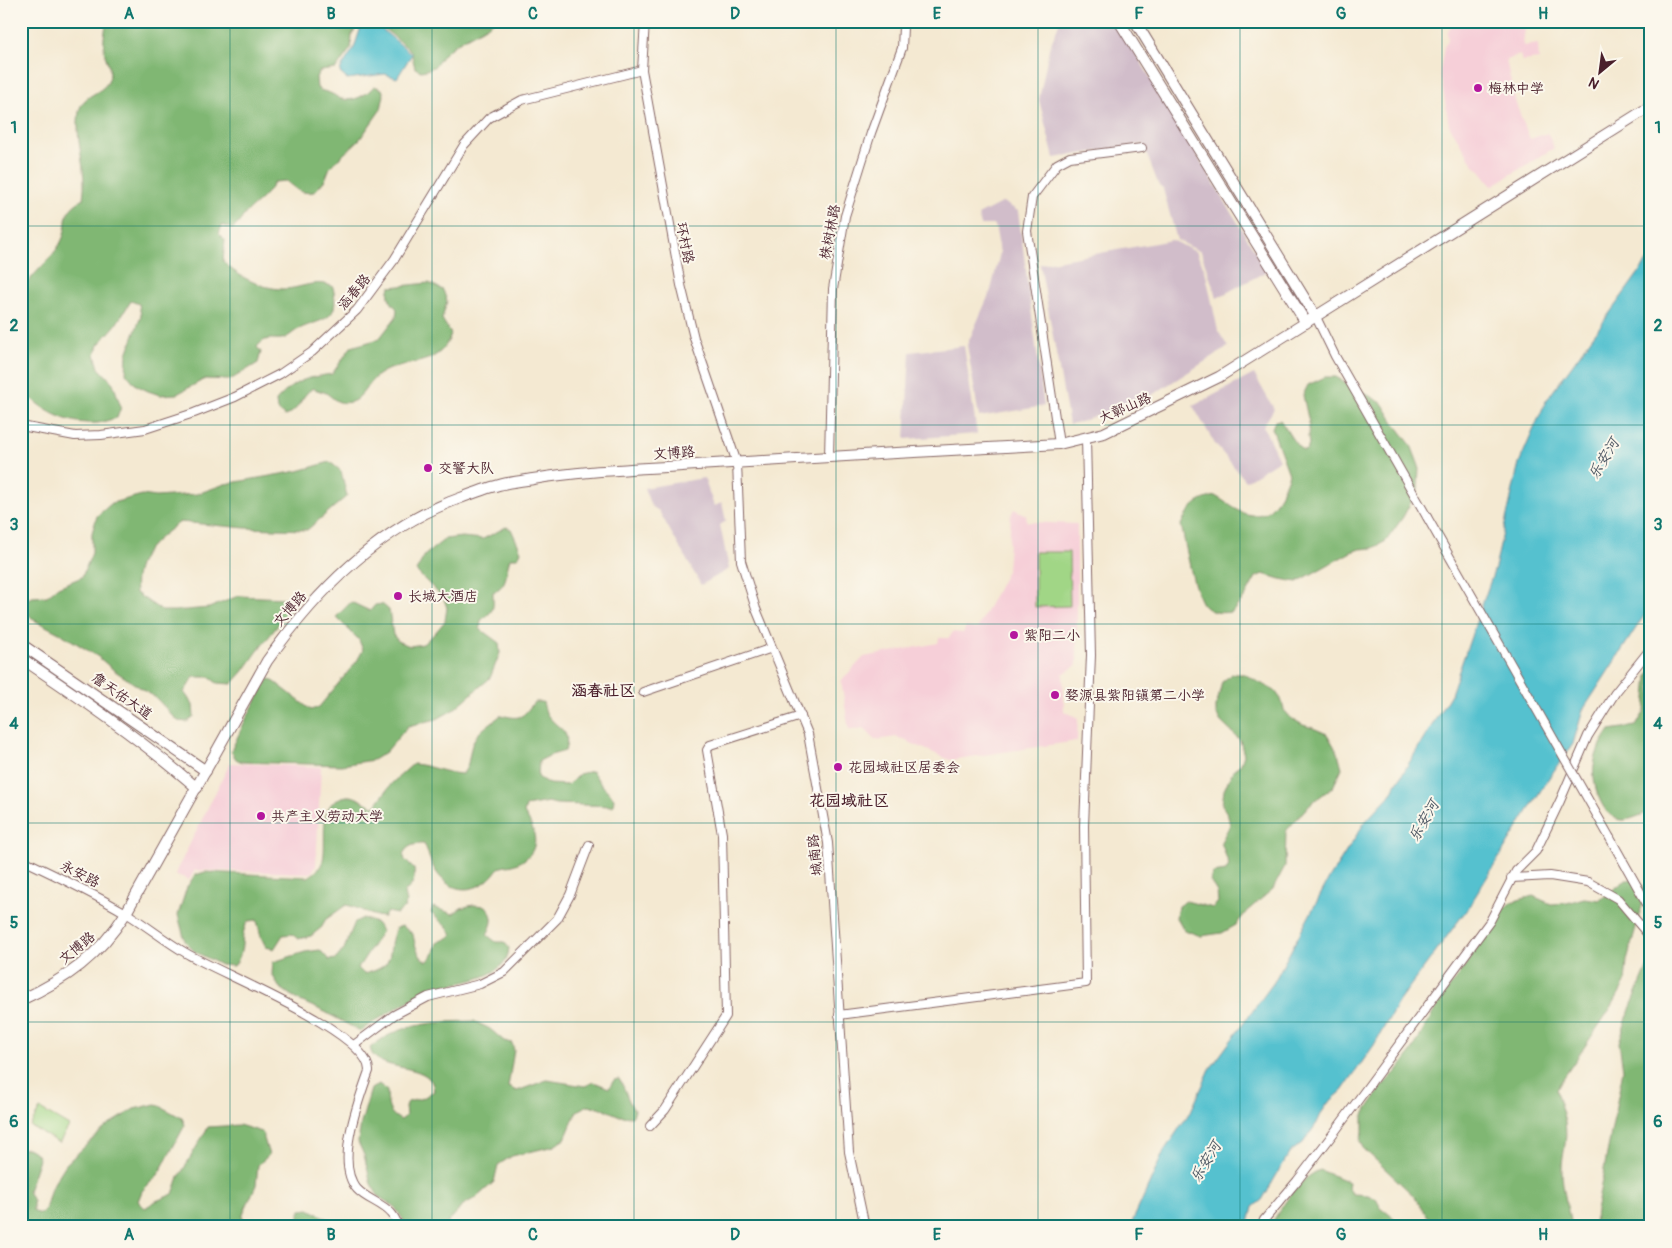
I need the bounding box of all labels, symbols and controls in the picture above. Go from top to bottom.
text: A [124,4,135,24]
text: B [326,4,336,24]
text: C [528,4,538,24]
text: D [730,4,740,24]
text: E [933,4,942,24]
text: F [1134,4,1144,24]
text: G [1336,4,1347,24]
text: H [1538,4,1548,24]
north arrow [1574,48,1624,98]
text: N [1586,73,1602,93]
place label: 梅林中学 [1488,80,1544,97]
marker: 梅林中学 [1472,82,1484,94]
text: 1 [11,118,17,138]
text: 1 [1655,118,1661,138]
street label: 株树林路 [816,203,844,261]
street label: 环村路 [673,221,697,265]
street label: 涵春路 [334,270,374,314]
text: 2 [10,316,19,336]
text: 2 [1654,316,1663,336]
street label: 大鄣山路 [1096,389,1154,427]
water label: 乐安河 [1584,432,1625,483]
street label: 文博路 [652,443,696,463]
place label: 交警大队 [438,460,494,477]
marker: 交警大队 [422,462,434,474]
text: 3 [10,515,19,535]
text: 3 [1654,515,1663,535]
street label: 文博路 [270,588,310,630]
place label: 长城大酒店 [408,588,478,605]
marker: 长城大酒店 [392,590,404,602]
place label: 紫阳二小 [1024,627,1080,644]
marker: 紫阳二小 [1008,629,1020,641]
street label: 詹天佑大道 [88,669,156,723]
district label: 涵春社区 [571,681,635,701]
place label: 婺源县紫阳镇第二小学 [1065,687,1205,704]
marker: 婺源县紫阳镇第二小学 [1049,689,1061,701]
text: 4 [9,714,19,734]
text: 4 [1653,714,1663,734]
place label: 花园域社区居委会 [848,759,960,776]
marker: 花园域社区居委会 [832,761,844,773]
district label: 花园域社区 [809,791,889,811]
water label: 乐安河 [1405,794,1445,845]
place label: 共产主义劳动大学 [271,808,383,825]
marker: 共产主义劳动大学 [255,810,267,822]
street label: 城南路 [804,833,826,877]
street label: 永安路 [57,857,103,891]
text: 5 [10,913,19,933]
text: 5 [1654,913,1663,933]
street label: 文博路 [55,928,99,968]
text: 6 [9,1112,19,1132]
text: 6 [1653,1112,1663,1132]
water label: 乐安河 [1186,1135,1227,1186]
text: A [124,1225,135,1245]
text: B [326,1225,336,1245]
text: C [528,1225,538,1245]
text: D [730,1225,740,1245]
text: E [933,1225,942,1245]
text: F [1134,1225,1144,1245]
text: G [1336,1225,1347,1245]
text: H [1538,1225,1548,1245]

